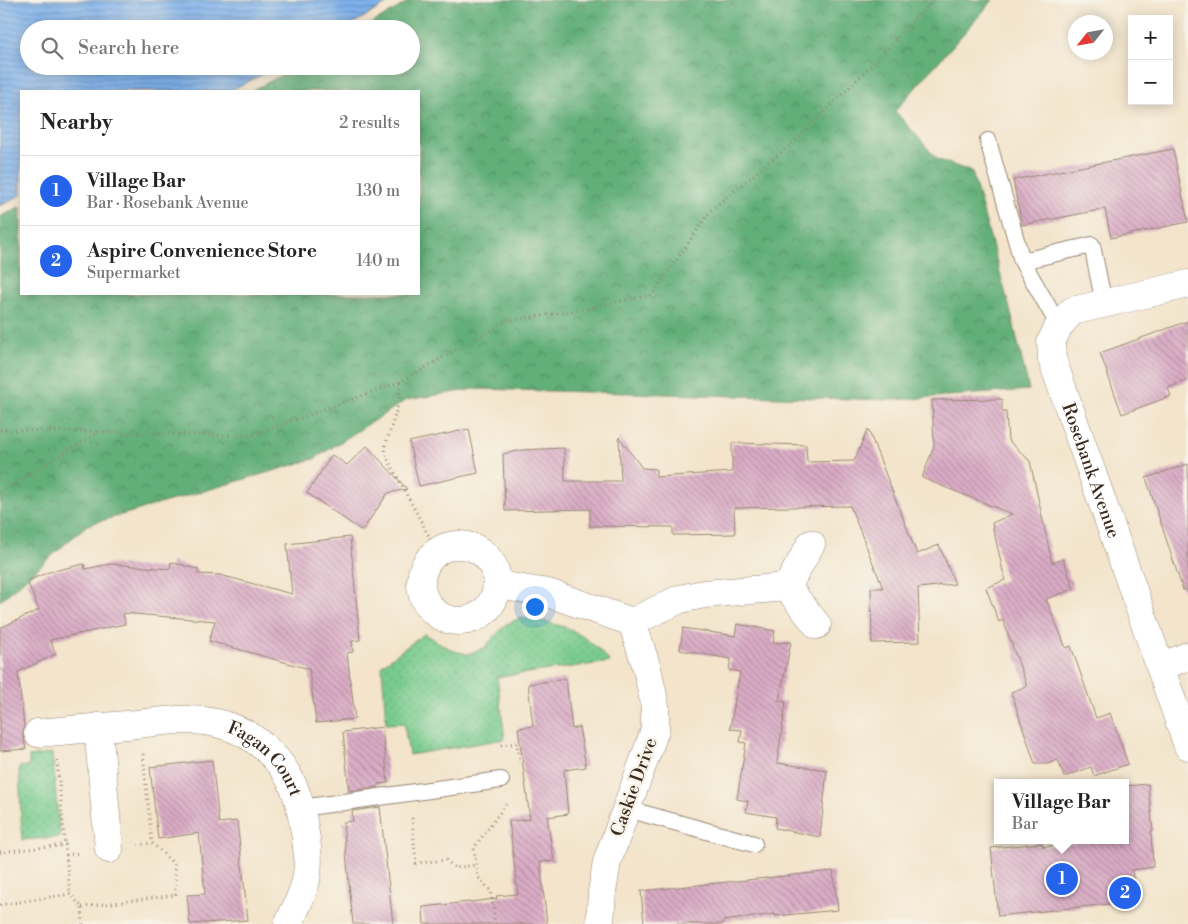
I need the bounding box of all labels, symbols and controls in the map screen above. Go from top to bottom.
north arrow [1068,15,1113,60]
map controls [1128,15,1173,105]
button: + [1128,15,1173,60]
search box [20,20,420,75]
icon: search [38,34,66,62]
text: Search here [78,36,179,60]
button: − [1128,60,1173,105]
text: Nearby [40,110,113,136]
text: 2 results [339,113,400,133]
text: Village Bar [87,169,186,193]
text: 1 [52,181,60,201]
text: 130 m [356,181,400,201]
text: Bar · Rosebank Avenue [87,193,249,213]
text: Aspire Convenience Store [87,239,317,263]
text: 2 [51,251,61,271]
text: 140 m [356,251,400,271]
text: Supermarket [87,263,181,283]
street label: Rosebank Avenue [1057,400,1126,541]
your location [522,594,548,620]
street label: Fagan Court [224,716,308,800]
street label: Caskie Drive [606,735,662,839]
popup [994,779,1129,844]
text: Village Bar [1012,790,1111,814]
text: Bar [1012,814,1038,834]
pin: 1 [1046,860,1078,898]
pin: 2 [1109,874,1141,912]

